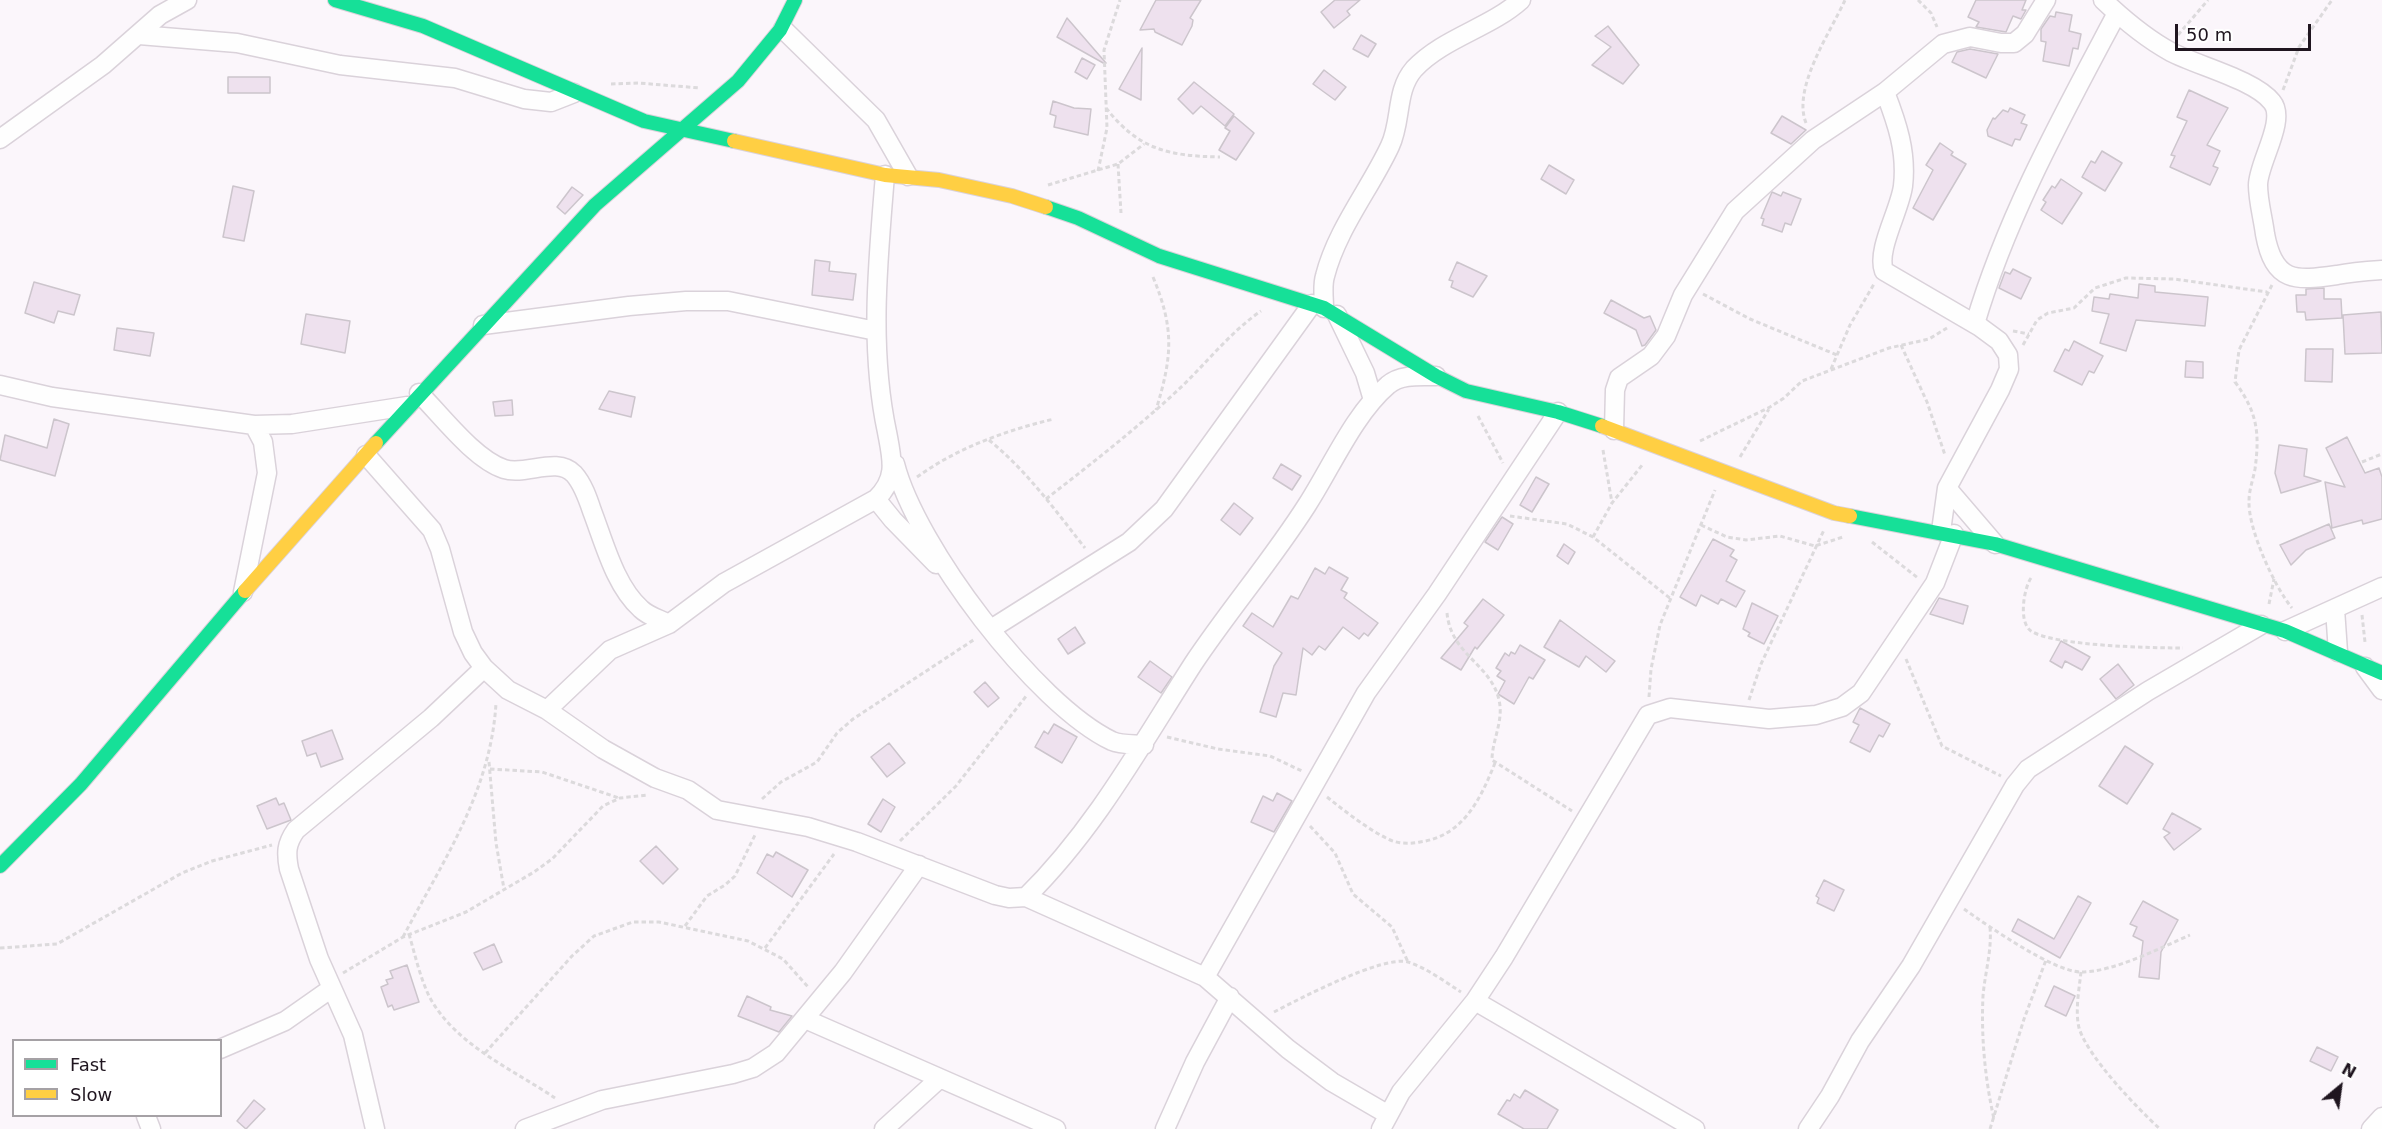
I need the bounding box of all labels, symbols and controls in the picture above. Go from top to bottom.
scale bar [2178,12,2314,50]
text: 50 m [2186,24,2232,45]
legend [12,1039,222,1117]
text: Fast [70,1054,106,1075]
north arrow [2310,1057,2370,1117]
text: N [2339,1059,2359,1082]
text: Slow [70,1084,112,1105]

